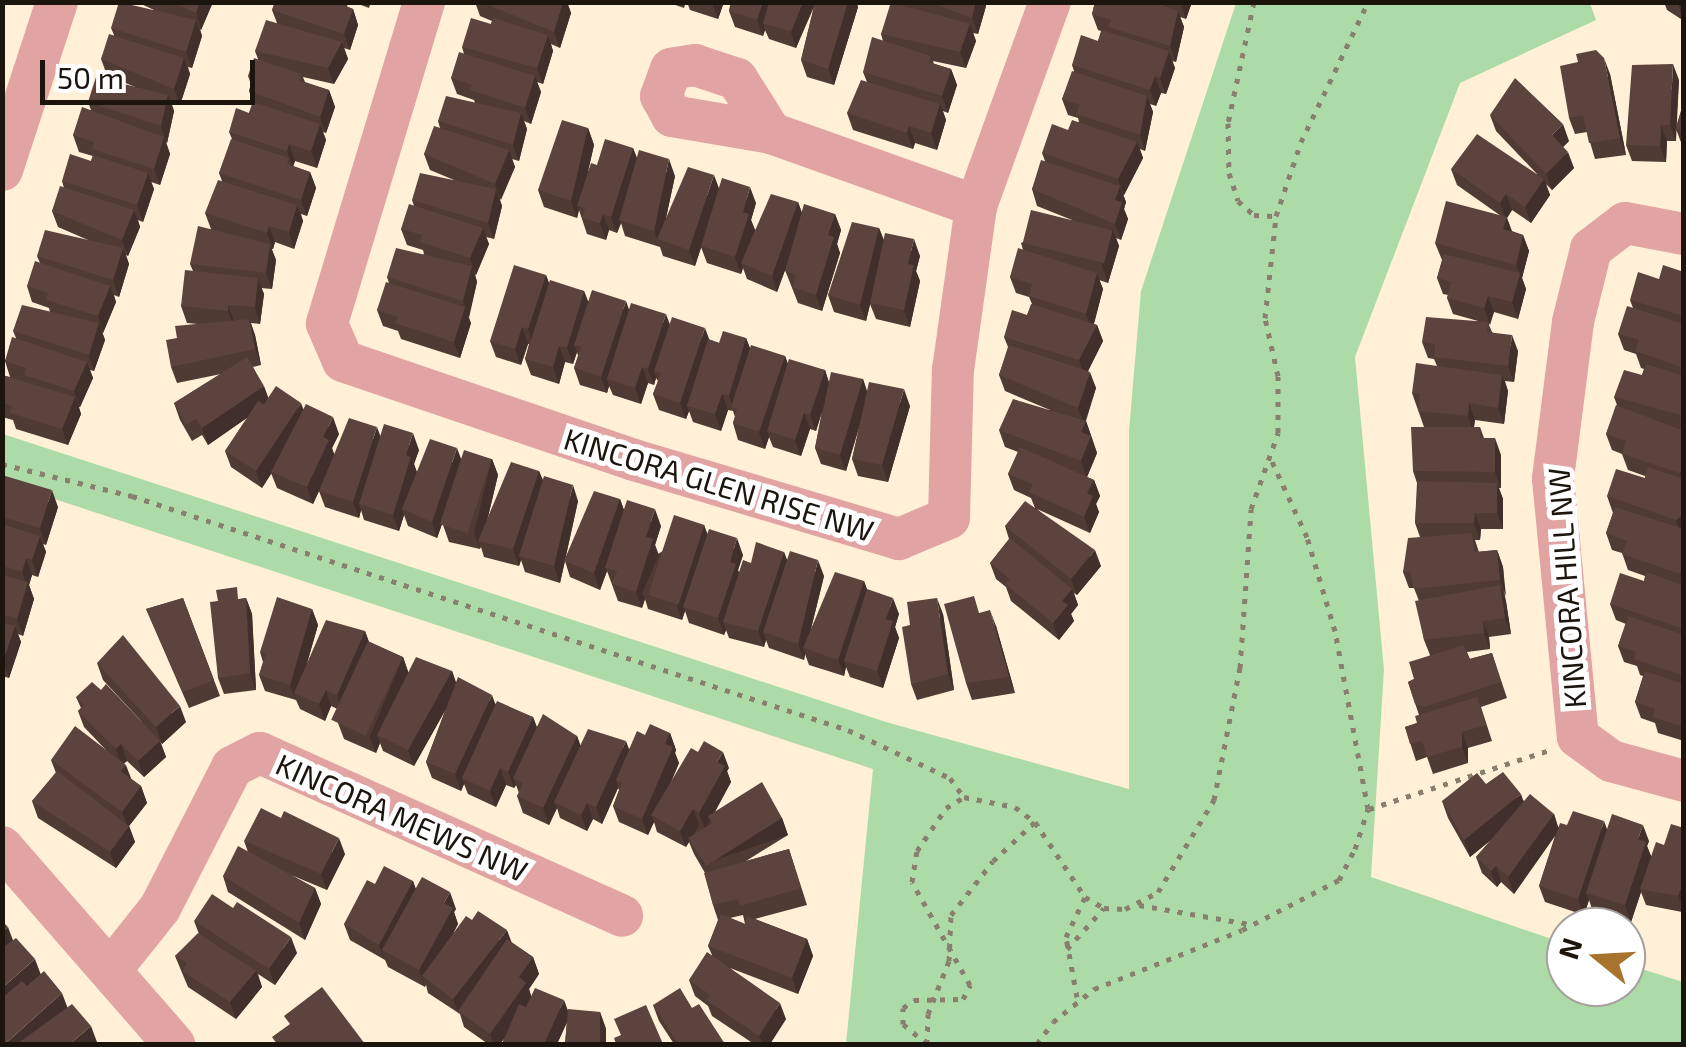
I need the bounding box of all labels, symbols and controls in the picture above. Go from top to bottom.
scale bar [45,40,260,102]
text: 50 m [57,59,124,95]
street label: KINCORA GLEN RISE NW [559,420,879,548]
street label: KINCORA HILL NW [1540,466,1592,710]
street label: KINCORA MEWS NW [270,745,534,889]
north arrow [1546,907,1646,1007]
text: N [1550,933,1589,963]

